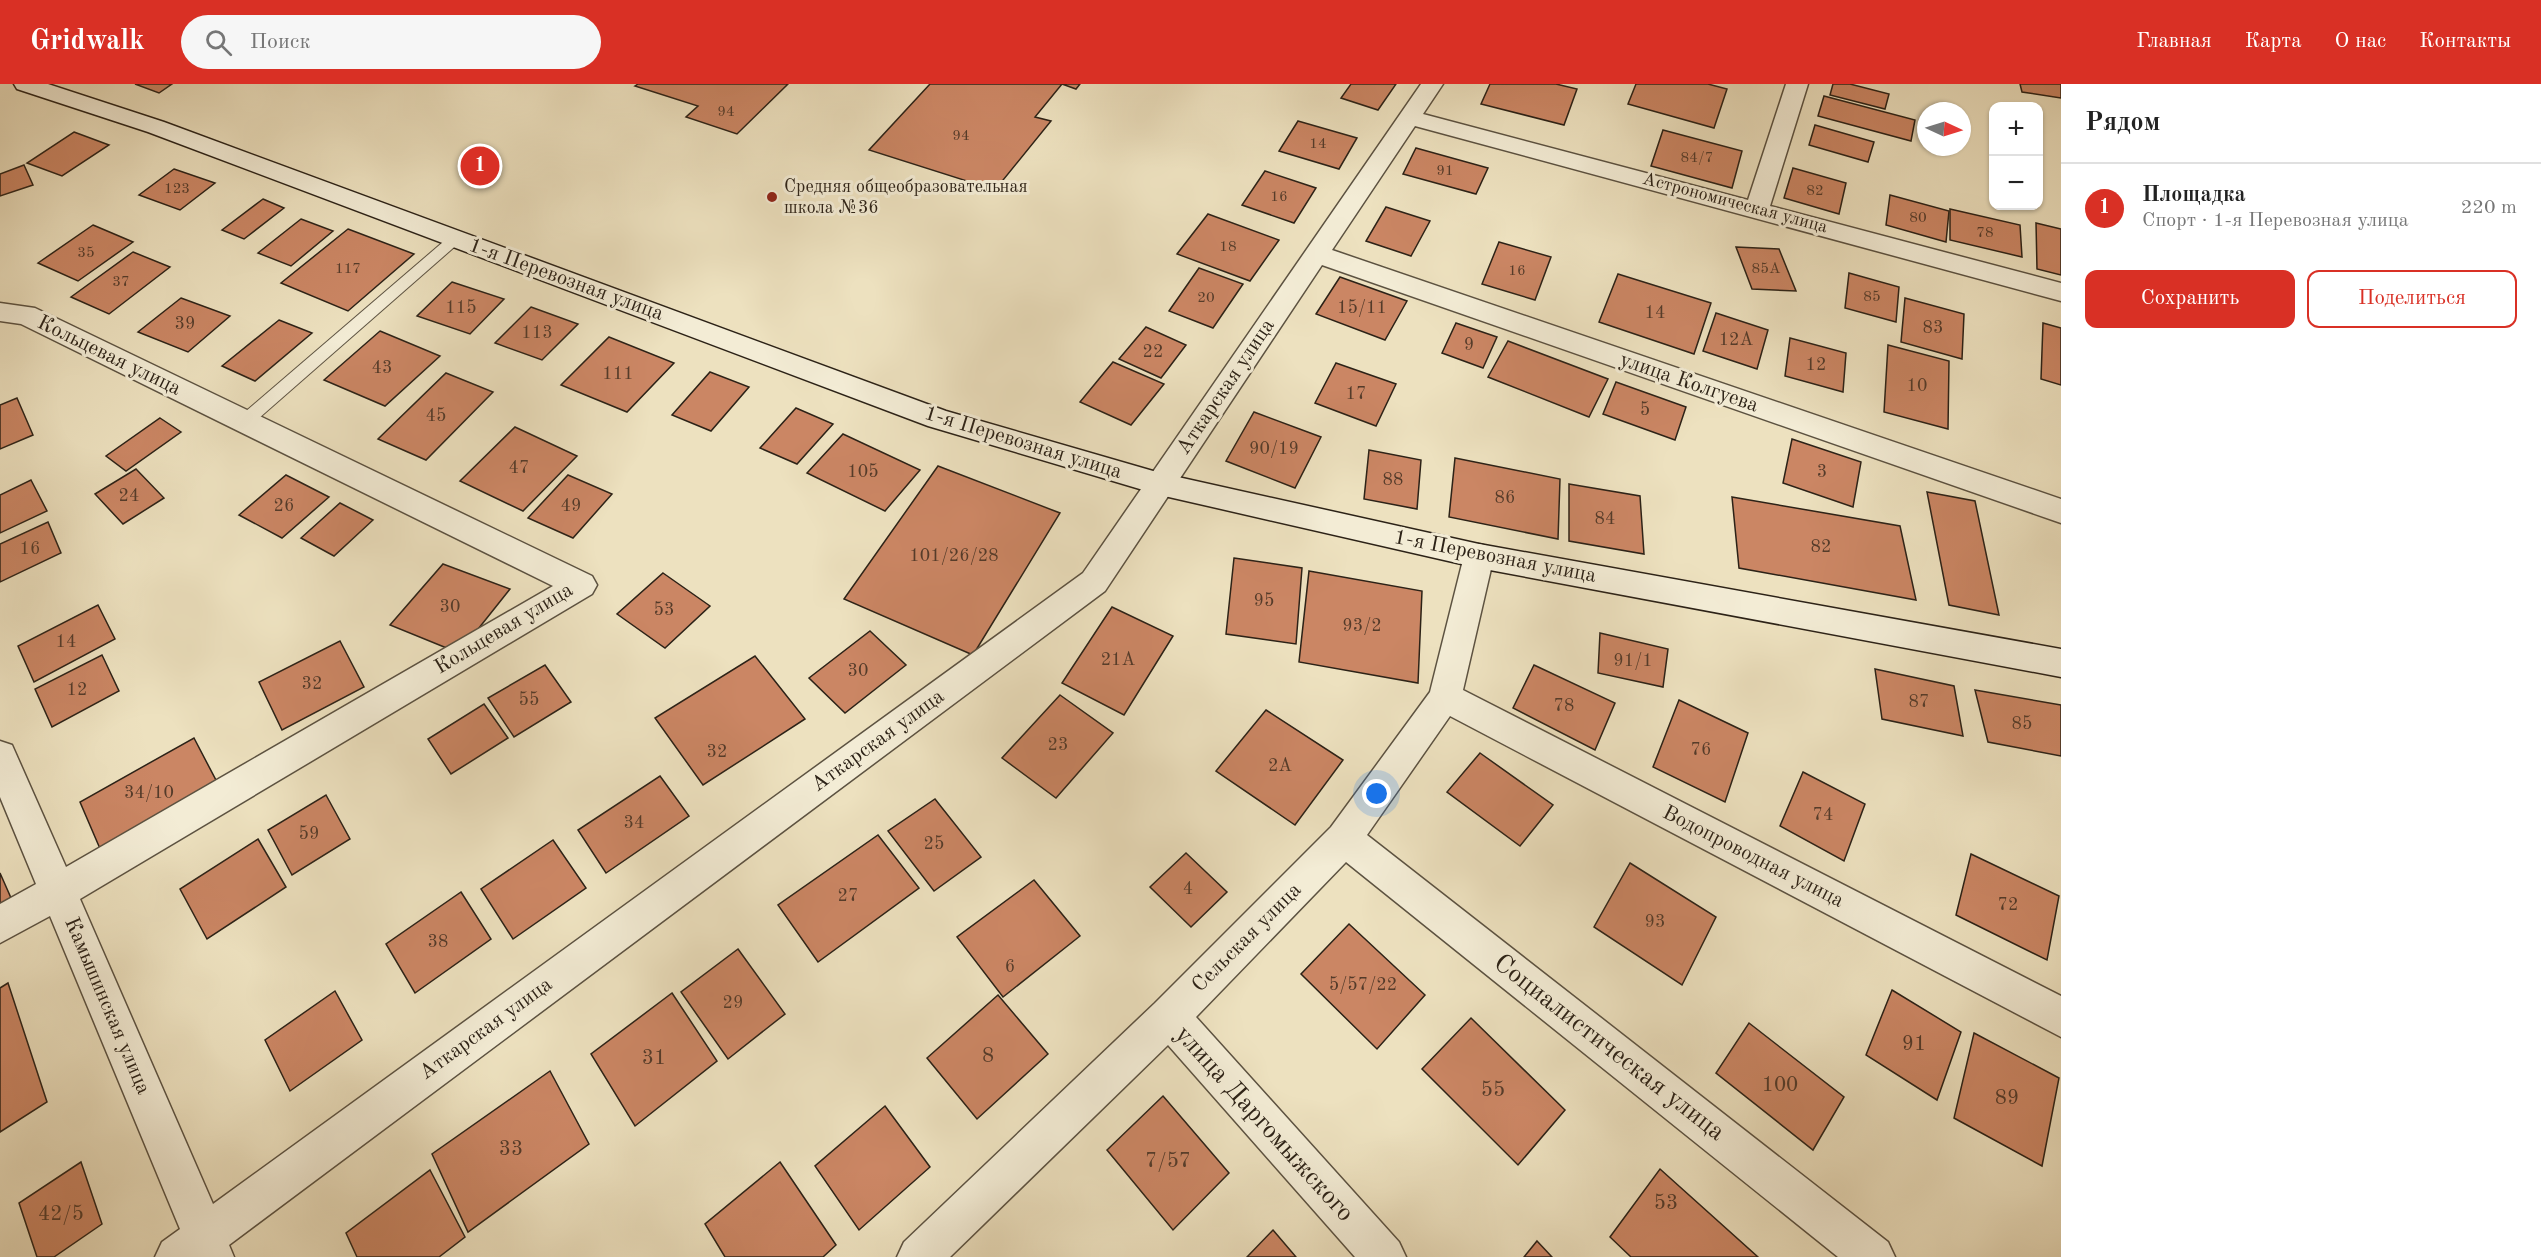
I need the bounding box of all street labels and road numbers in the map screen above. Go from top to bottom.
street label: Астрономическая улица [1641,170,1830,236]
street label: 1-я Перевозная улица [466,235,666,325]
street label: Кольцевая улица [34,312,184,400]
street label: Аткарская улица [1173,315,1279,459]
street label: улица Колгуева [1617,349,1761,417]
street label: 1-я Перевозная улица [922,403,1124,483]
street label: 1-я Перевозная улица [1392,527,1598,587]
street label: Кольцевая улица [431,580,577,678]
street label: Аткарская улица [808,686,948,796]
street label: Водопроводная улица [1659,802,1847,912]
street label: Сельская улица [1188,879,1306,997]
street label: Камышинская улица [60,914,154,1098]
street label: Социалистическая улица [1488,950,1730,1146]
street label: Аткарская улица [416,974,556,1084]
street label: улица Даргомыжского [1170,1021,1358,1227]

